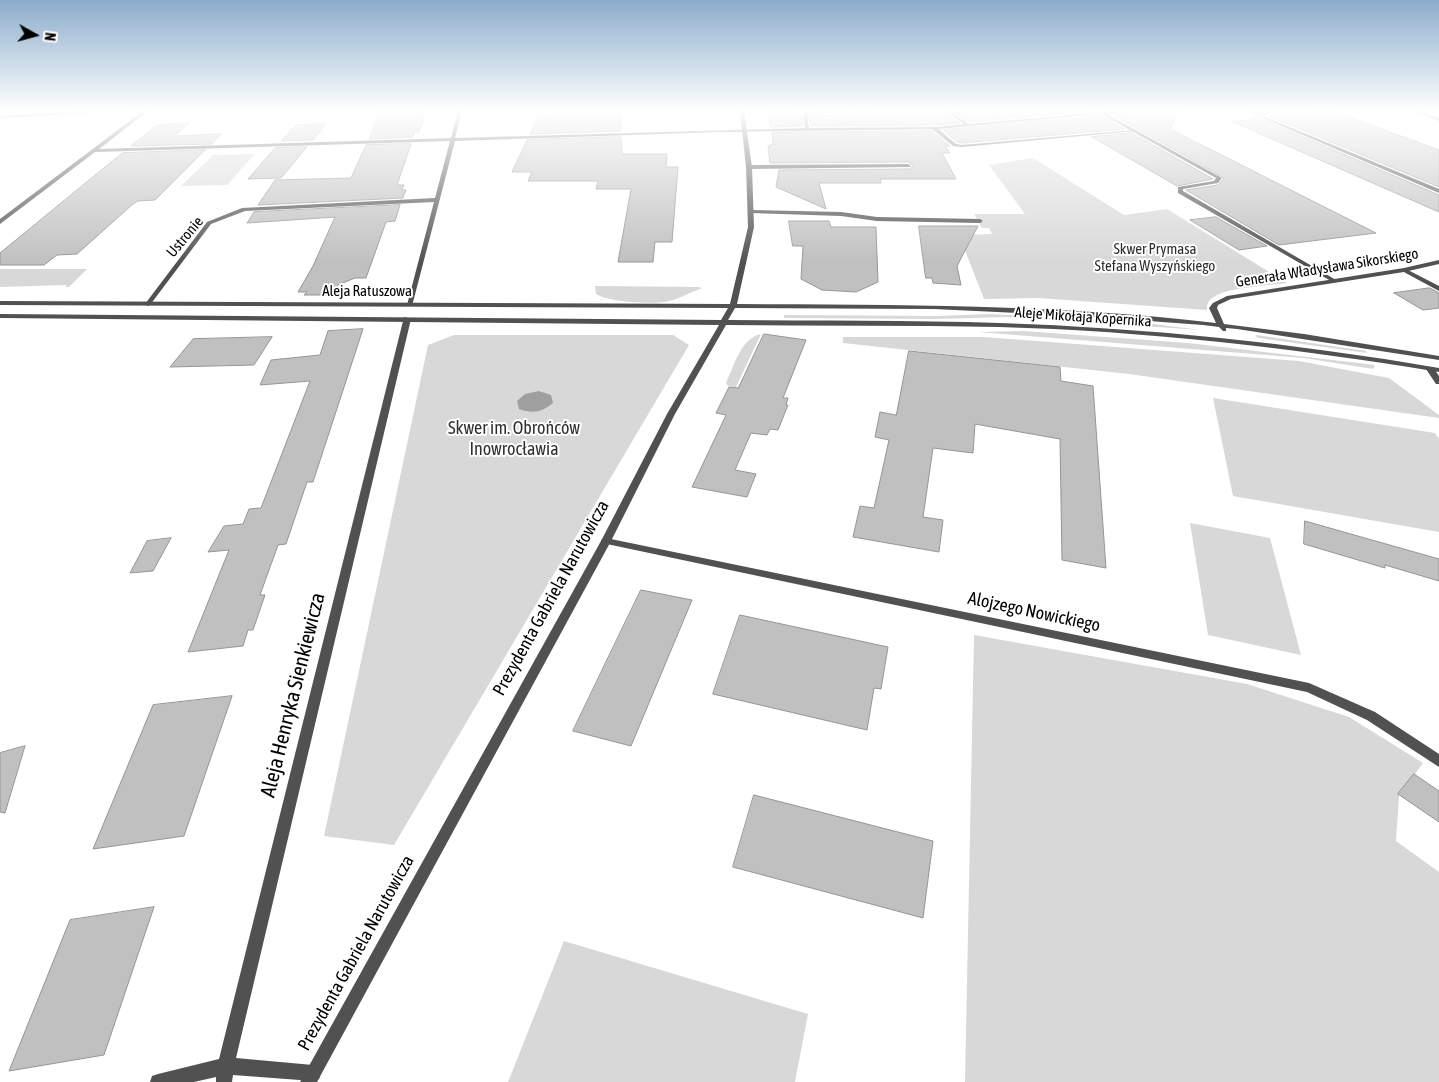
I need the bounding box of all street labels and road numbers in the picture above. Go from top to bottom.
street label: Ustronie [163,213,207,261]
street label: Generała Władysława Sikorskiego [1234,245,1420,291]
street label: Aleja Ratuszowa [322,282,412,300]
street label: Aleje Mikołaja Kopernika [1014,303,1152,331]
street label: Prezydenta Gabriela Narutowicza [488,497,614,699]
street label: Alojzego Nowickiego [966,587,1102,637]
street label: Aleja Henryka Sienkiewicza [255,590,331,800]
street label: Prezydenta Gabriela Narutowicza [293,852,419,1054]

